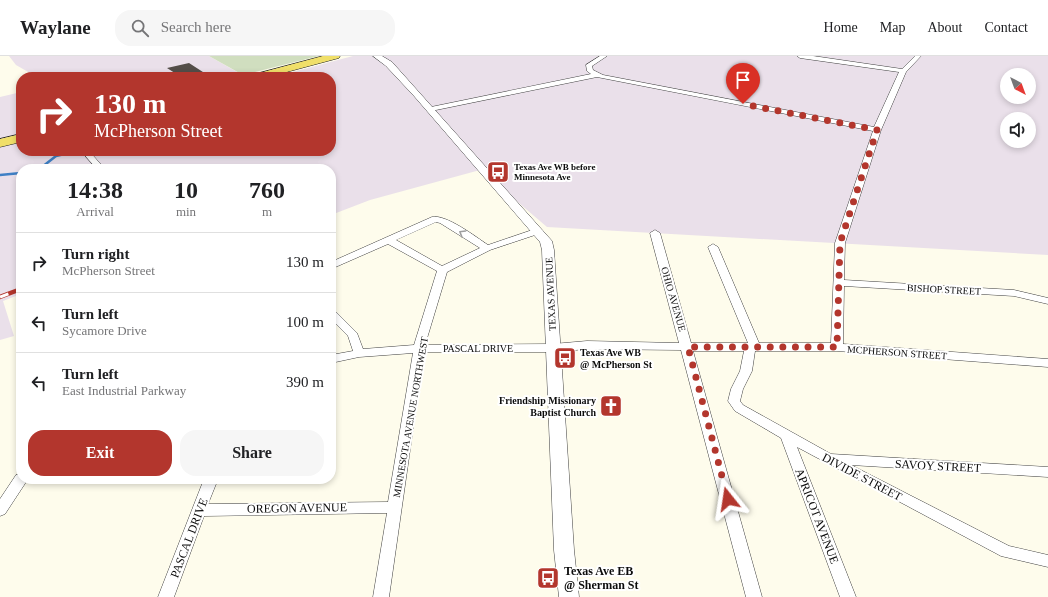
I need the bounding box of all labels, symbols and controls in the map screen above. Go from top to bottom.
search box [115,10,395,46]
text: Waylane [20,17,91,38]
icon: search [129,17,151,39]
text: Search here [161,19,231,35]
text: Home [824,20,858,35]
text: Map [880,20,905,35]
text: About [927,20,962,35]
text: Contact [984,20,1028,35]
pin [726,63,760,104]
north arrow [1000,68,1036,104]
map controls [1000,68,1036,148]
icon: arrive [732,69,754,91]
icon: right [28,88,80,140]
text: 130 m [94,88,166,119]
button: sound [1000,112,1036,148]
text: McPherson Street [94,121,222,141]
bus stop icon: Texas Ave WB before Minnesota Ave [485,159,511,185]
place label: Texas Ave WB before Minnesota Ave [514,162,595,182]
text: 14:38 [67,177,123,203]
text: 10 [174,177,198,203]
text: 760 [249,177,285,203]
text: Arrival [76,204,114,219]
text: min [176,204,196,219]
text: m [262,204,272,219]
one-way arrow [459,230,466,237]
text: Turn right [62,246,129,262]
icon: right [28,252,50,274]
text: 130 m [286,254,324,270]
street label: TEXAS AVENUE [543,257,558,331]
text: McPherson Street [62,263,155,278]
street label: OHIO AVENUE [659,266,688,333]
street label: BISHOP STREET [907,282,981,297]
text: Turn left [62,306,119,322]
icon: left [28,312,50,334]
text: 100 m [286,314,324,330]
text: Sycamore Drive [62,323,147,338]
street label: MINNESOTA AVENUE NORTHWEST [391,336,430,498]
street label: PASCAL DRIVE [443,343,513,354]
street label: MCPHERSON STREET [847,344,947,361]
bus stop icon: Texas Ave WB @ McPherson St [552,345,578,371]
place label: Texas Ave WB @ McPherson St [580,347,653,370]
text: Turn left [62,366,119,382]
icon: left [28,372,50,394]
text: 390 m [286,374,324,390]
text: East Industrial Parkway [62,383,186,398]
church icon: Friendship Missionary Baptist Church [598,393,624,419]
place label: Friendship Missionary Baptist Church [499,395,596,418]
button: Exit [28,430,172,476]
button: Share [180,430,324,476]
street label: DIVIDE STREET [820,450,905,504]
street label: SAVOY STREET [895,457,982,475]
street label: APRICOT AVENUE [792,466,842,566]
position arrow [707,478,749,520]
street label: PASCAL DRIVE [167,496,211,580]
street label: OREGON AVENUE [247,500,347,516]
place label: Texas Ave EB @ Sherman St [564,564,639,592]
bus stop icon: Texas Ave EB @ Sherman St [535,565,561,591]

